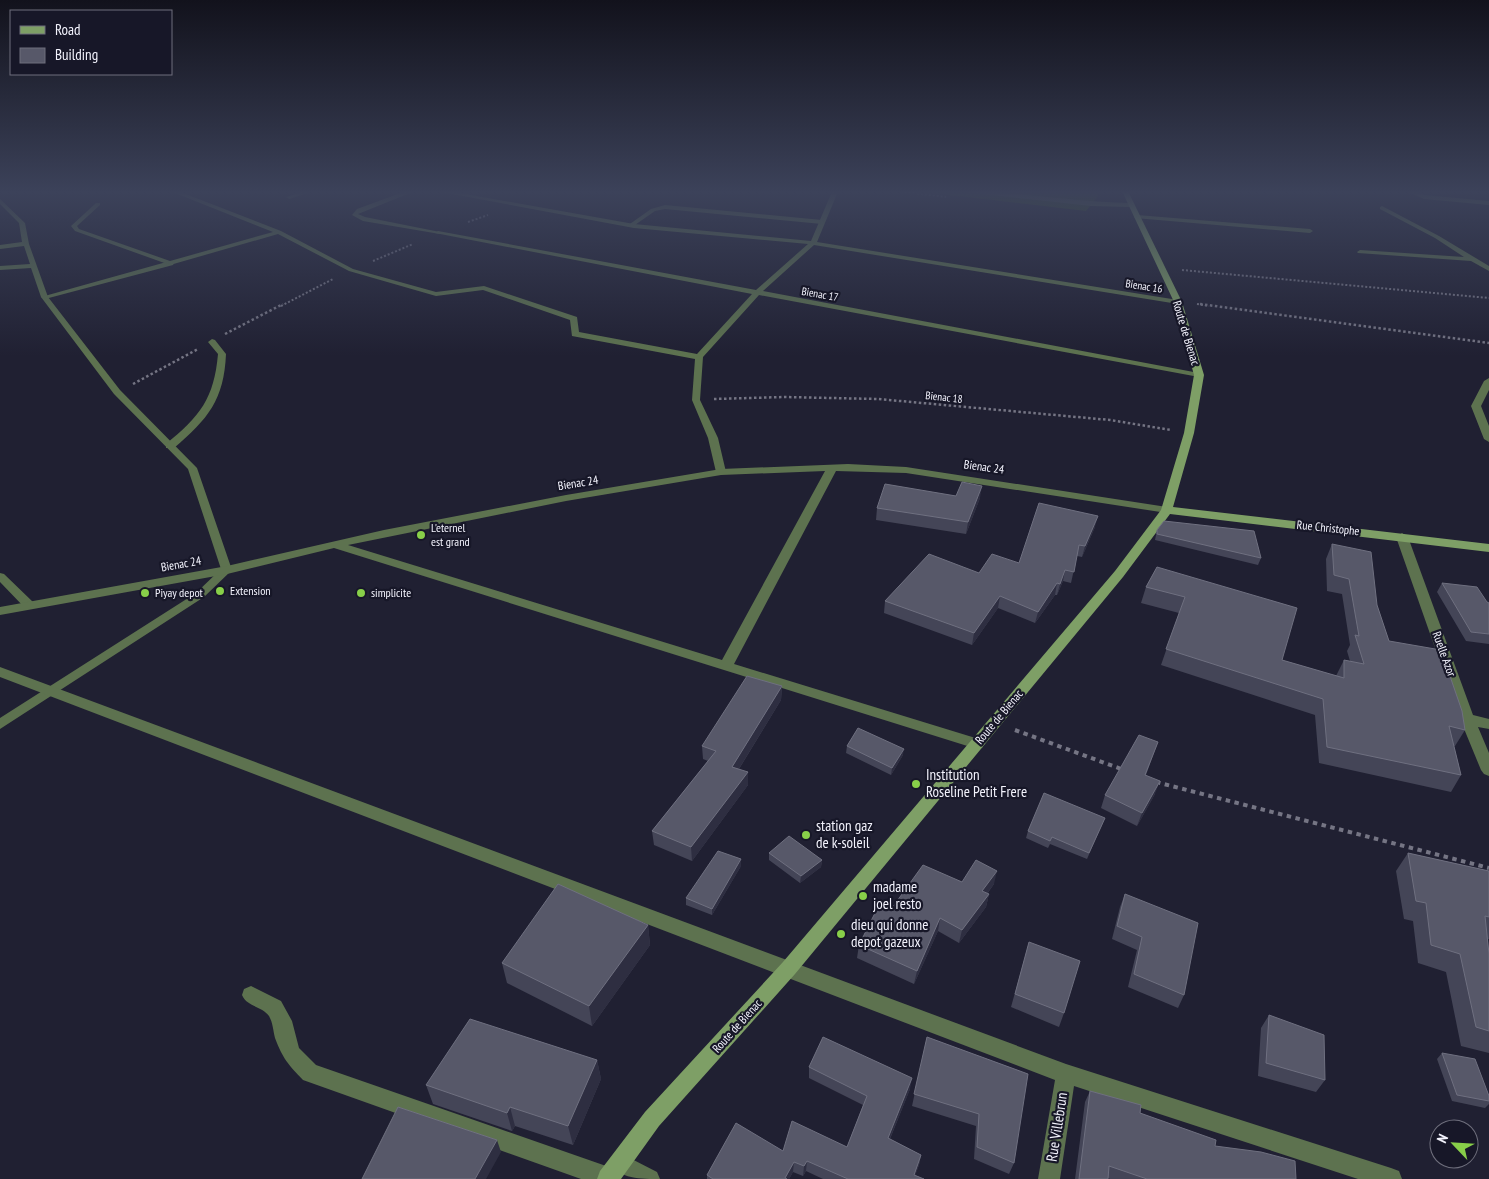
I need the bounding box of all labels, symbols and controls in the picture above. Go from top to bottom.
legend [10,10,172,75]
text: Road [55,20,81,39]
text: Building [55,45,98,64]
street label: Bienac 16 [1124,276,1164,296]
street label: Bienac 17 [800,284,840,304]
street label: Route de Bienac [1170,299,1204,368]
street label: Bienac 18 [925,388,963,406]
street label: Bienac 24 [963,456,1006,477]
street label: Bienac 24 [557,472,600,493]
street label: Rue Christophe [1296,517,1360,538]
place label: L'eternel est grand [431,520,470,549]
marker: L'eternel est grand [415,529,427,541]
street label: Bienac 24 [160,552,203,574]
place label: Extension [230,583,271,598]
place label: Piyay depot [155,585,204,600]
marker: Extension [214,585,226,597]
place label: simplicite [371,585,411,600]
marker: Piyay depot [139,587,151,599]
marker: simplicite [355,587,367,599]
street label: Ruelle Azor [1429,629,1460,679]
street label: Route de Bienac [971,686,1026,747]
place label: Institution Roseline Petit Frere [926,765,1027,801]
marker: Institution Roseline Petit Frere [910,778,922,790]
place label: station gaz de k-soleil [816,816,873,852]
marker: station gaz de k-soleil [800,829,812,841]
place label: madame joel resto [873,877,921,913]
marker: madame joel resto [857,890,869,902]
place label: dieu qui donne depot gazeux [851,915,928,951]
marker: dieu qui donne depot gazeux [835,928,847,940]
street label: Route de Bienac [709,995,765,1055]
street label: Rue Villebrun [1042,1091,1071,1163]
north arrow [1429,1119,1479,1169]
text: N [1432,1131,1452,1146]

